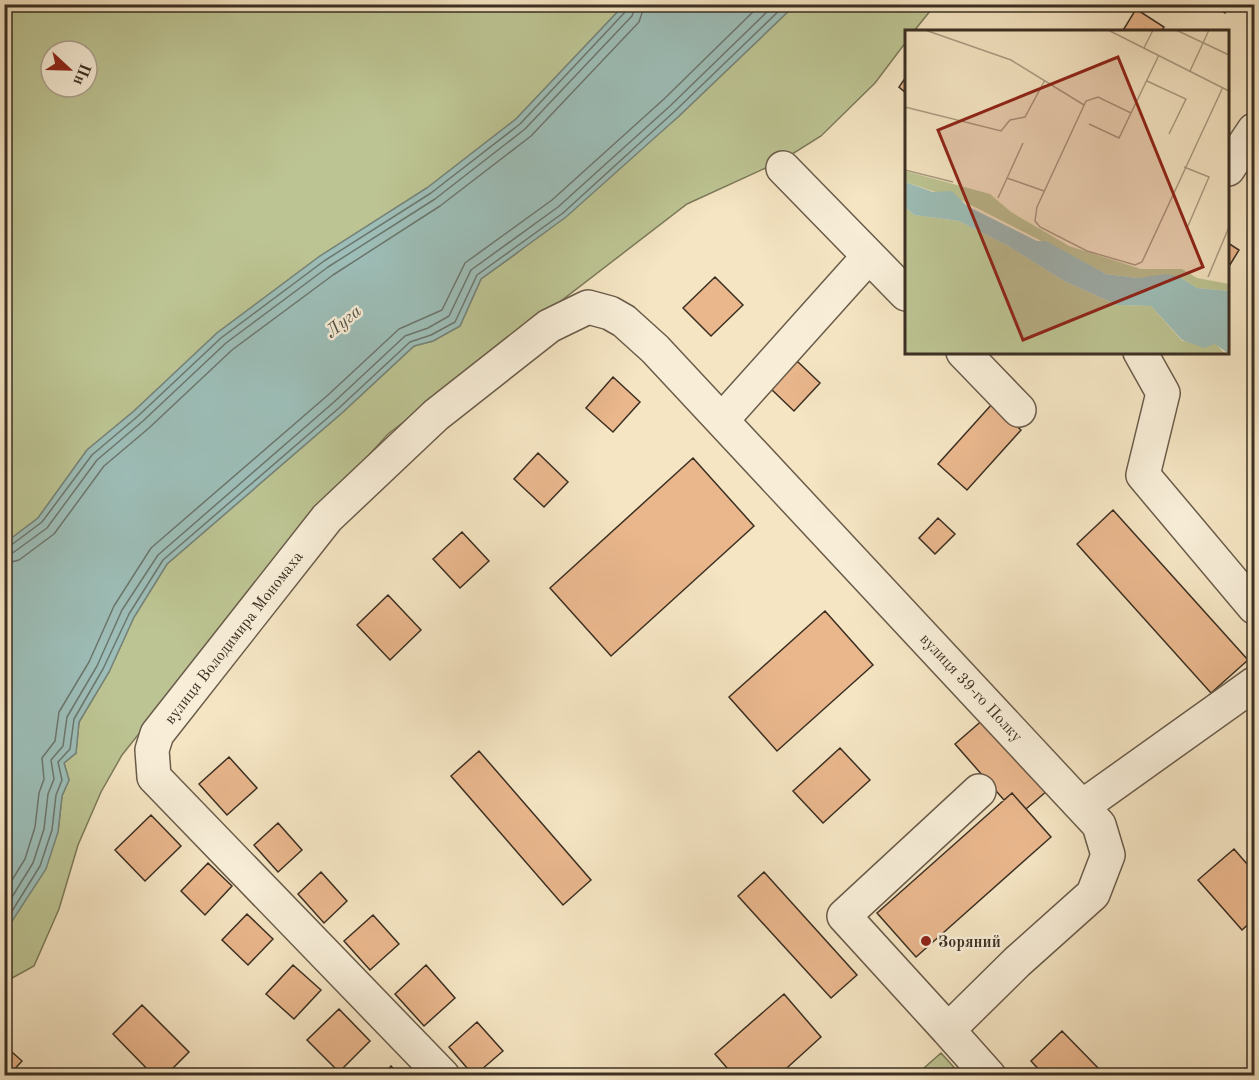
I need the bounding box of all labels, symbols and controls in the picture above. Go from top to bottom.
inset map [905,30,1229,354]
north arrow [39,39,99,99]
text: Пн [70,61,93,87]
water label: Луга [322,302,365,341]
street label: вулиця Володимира Мономаха [162,549,307,728]
street label: вулиця 39-го Полку [916,631,1025,746]
marker: Зоряний [919,934,933,948]
place label: Зоряний [938,935,1001,951]

